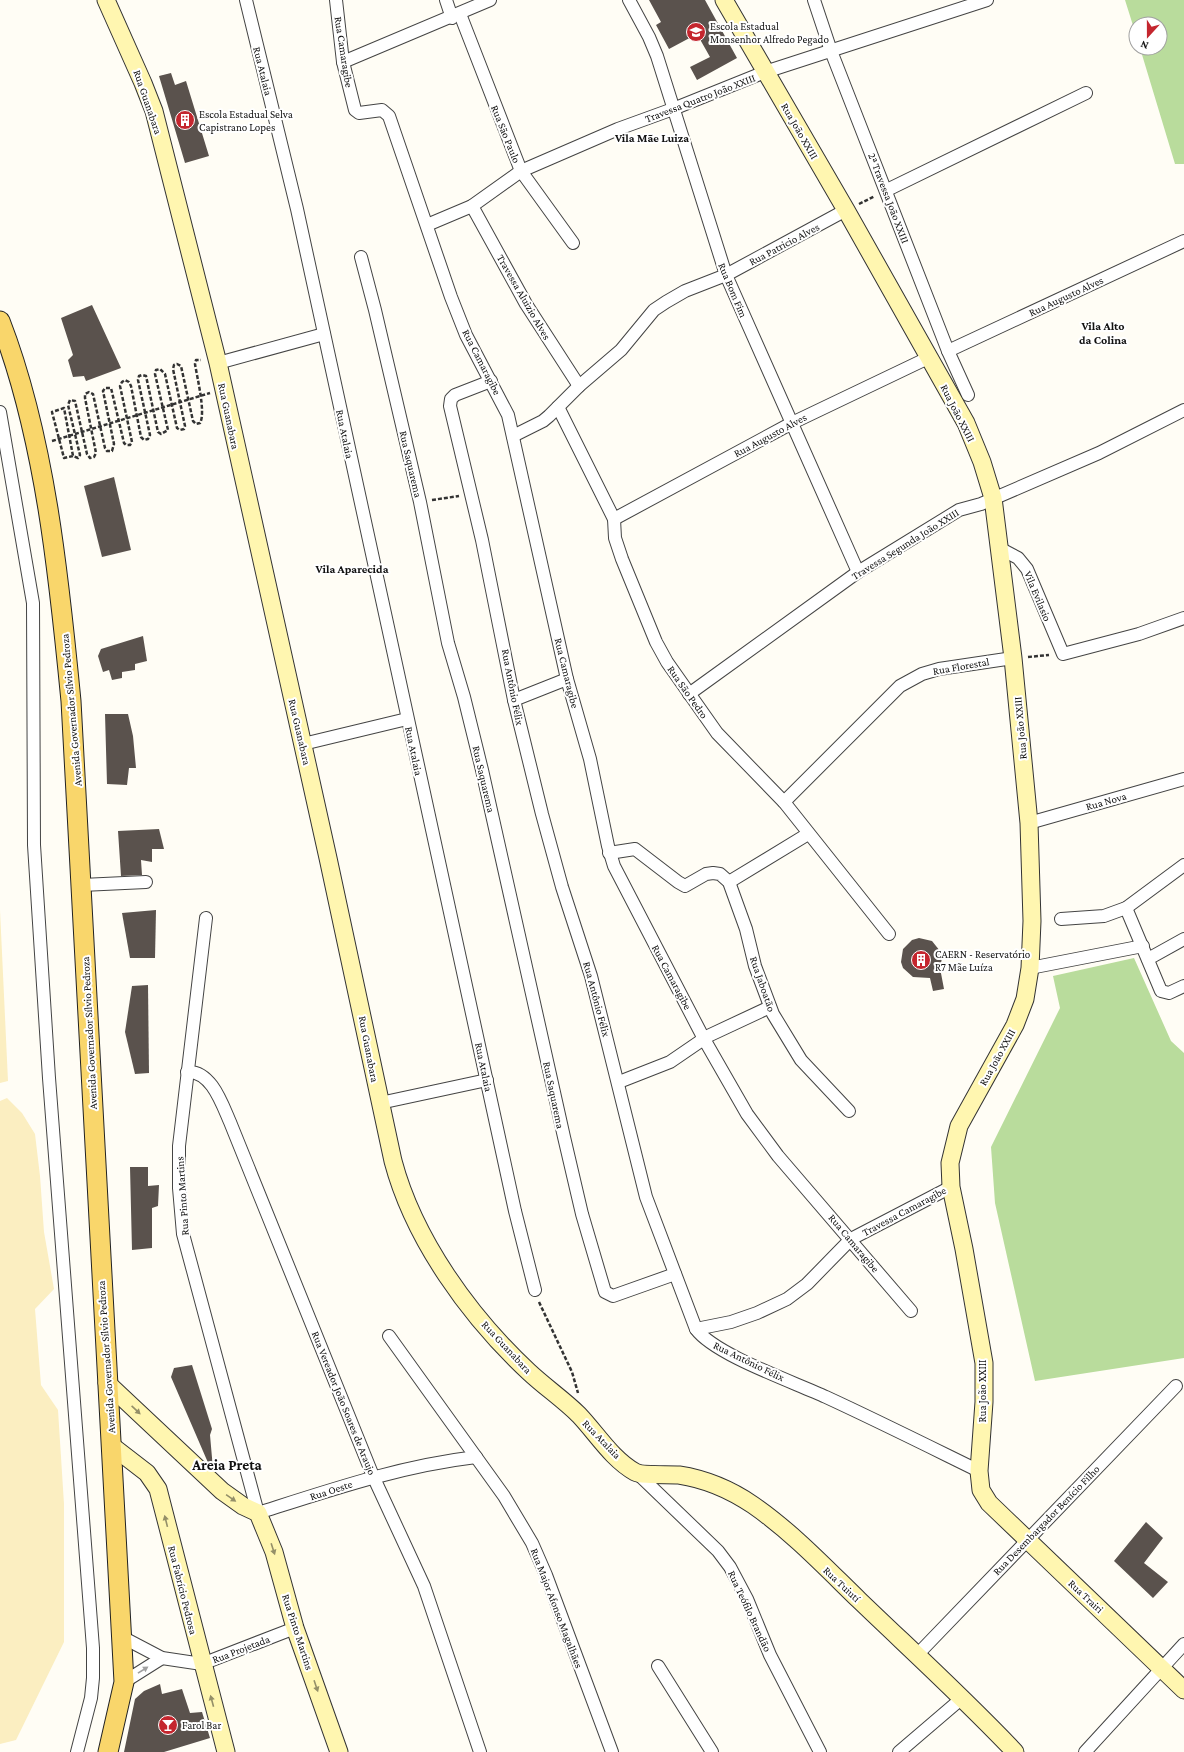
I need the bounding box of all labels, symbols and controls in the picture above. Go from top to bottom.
street label: Rua Camaragibe [331,16,356,89]
north arrow [1128,16,1168,56]
place label: Escola Estadual Monsenhor Alfredo Pegado [710,20,829,46]
school or university icon: Escola Estadual Monsenhor Alfredo Pegado [685,21,707,43]
text: N [1138,38,1150,52]
street label: Rua Atalaia [251,45,275,97]
street label: Rua Guanabara [131,68,165,136]
street label: Travessa Quatro João XXIII [643,71,757,126]
street label: Rua João XXIII [778,101,821,162]
street label: Rua São Paulo [489,103,523,165]
place label: Escola Estadual Selva Capistrano Lopes [199,108,293,134]
building icon: Escola Estadual Selva Capistrano Lopes [174,109,196,131]
district label: Vila Mãe Luiza [614,131,689,145]
street label: 2ª Travessa João XXIII [865,151,912,245]
street label: Rua Patricio Alves [747,220,821,268]
street label: Travessa Aluizio Alves [495,252,553,342]
street label: Rua Bom Fim [716,261,750,319]
street label: Rua Augusto Alves [1027,273,1106,319]
district label: Vila Alto da Colina [1079,319,1127,347]
street label: Rua Camaragibe [459,327,504,397]
street label: Rua Guanabara [216,382,242,450]
street label: Rua João XXIII [938,382,978,444]
street label: Rua Atalaia [334,408,356,460]
street label: Rua Augusto Alves [732,411,809,460]
street label: Rua Saquarema [397,429,425,499]
street label: Travessa Segunda João XXIII [849,506,961,583]
district label: Vila Aparecida [315,562,389,576]
street label: Vila Evilasio [1022,569,1054,623]
street label: Avenida Governador Sílvio Pedroza [58,633,84,787]
street label: Rua Camaragibe [552,637,582,710]
street label: Rua Antônio Félix [500,648,526,726]
street label: Rua Florestal [932,655,990,677]
street label: Rua São Pedro [665,663,711,721]
street label: Rua João XXIII [1011,696,1030,760]
street label: Rua Guanabara [287,698,313,766]
street label: Rua Atalaia [403,725,425,777]
street label: Rua Saquarema [470,744,498,814]
street label: Rua Nova [1084,789,1128,813]
street label: Rua Camaragibe [649,942,694,1012]
place label: CAERN - Reservatório R7 Mãe Luíza [935,948,1031,973]
building icon: CAERN - Reservatório R7 Mãe Luíza [910,949,932,971]
street label: Rua Jaboatão [747,955,778,1014]
street label: Avenida Governador Sílvio Pedroza [79,956,99,1110]
street label: Rua Antônio Félix [581,960,613,1038]
street label: Rua Guanabara [357,1015,381,1083]
street label: Rua João XXIII [977,1027,1018,1088]
street label: Rua Atalaia [473,1041,495,1093]
street label: Rua Saquarema [540,1060,567,1130]
street label: Rua Pinto Martins [173,1156,191,1236]
street label: Travessa Camaragibe [860,1184,949,1239]
street label: Rua Camaragibe [826,1212,882,1275]
street label: Avenida Governador Sílvio Pedroza [95,1280,117,1434]
street label: Rua Guanabara [480,1318,534,1376]
street label: Rua Vereador João Soares de Araujo [309,1329,379,1478]
street label: Rua Antônio Félix [712,1339,786,1383]
street label: Rua João XXIII [976,1360,989,1422]
one-way arrow [131,1405,140,1414]
street label: Rua Atalaia [580,1417,624,1461]
district label: Areia Preta [191,1457,262,1473]
street label: Rua Desembargador Benício Filho [990,1462,1103,1578]
street label: Rua Oeste [308,1477,354,1502]
one-way arrow [226,1494,236,1502]
one-way arrow [162,1514,168,1527]
one-way arrow [270,1543,276,1555]
street label: Rua Fabrício Pedrosa [166,1544,200,1636]
street label: Rua Major Afonso Magalhães [528,1546,585,1670]
street label: Rua Tuiutí [821,1564,864,1605]
street label: Rua Teófilo Brandão [726,1569,774,1654]
street label: Rua Trairi [1066,1577,1106,1615]
street label: Rua Pinto Martins [280,1592,316,1672]
street label: Rua Projetada [211,1633,272,1666]
one-way arrow [137,1666,149,1673]
one-way arrow [313,1681,319,1693]
one-way arrow [209,1695,215,1707]
bar icon: Farol Bar [157,1714,179,1736]
place label: Farol Bar [182,1719,221,1731]

